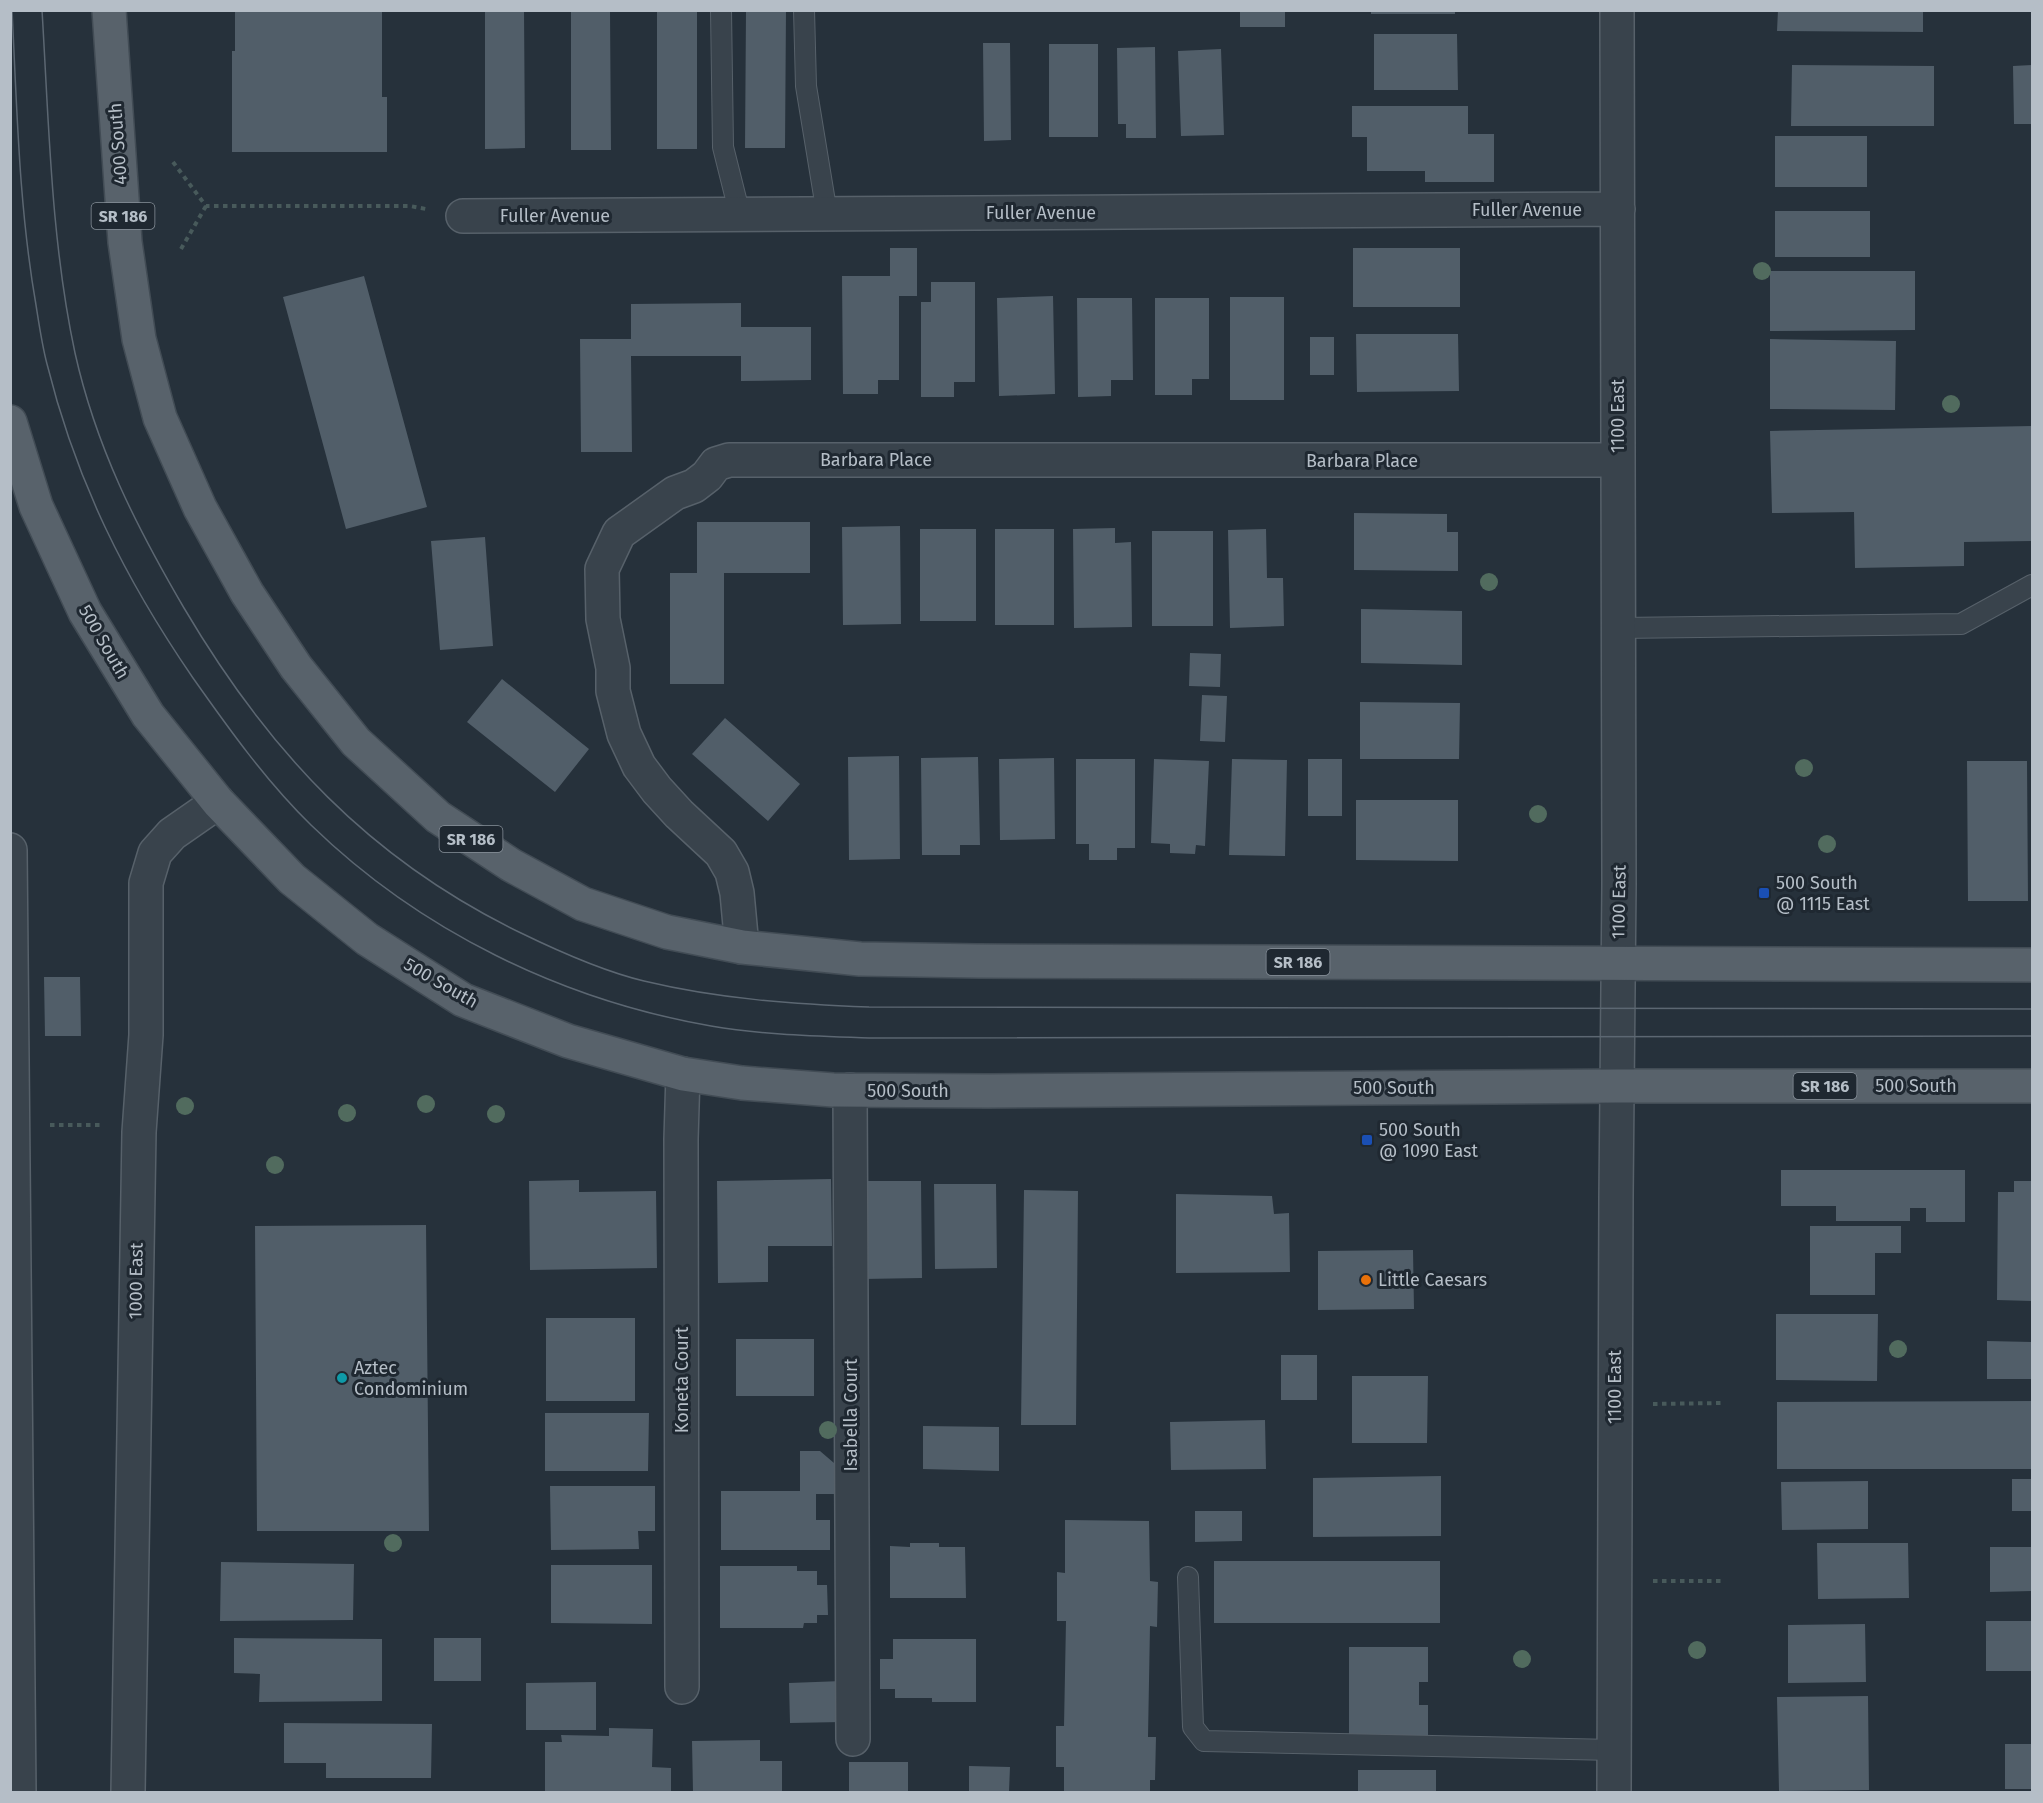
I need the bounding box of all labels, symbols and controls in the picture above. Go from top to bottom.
street label: 400 South [104,102,132,186]
street label: Fuller Avenue [1472,199,1582,221]
street label: Fuller Avenue [986,202,1096,224]
road number: SR 186 [92,203,154,229]
street label: Fuller Avenue [500,205,610,227]
street label: 1100 East [1607,378,1629,453]
street label: Barbara Place [820,449,932,471]
street label: Barbara Place [1306,450,1418,472]
street label: 500 South [74,601,134,683]
road number: SR 186 [440,826,502,852]
street label: 1100 East [1607,864,1631,939]
place label: 500 South @ 1115 East [1776,872,1870,915]
marker: 500 South @ 1115 East [1757,886,1771,900]
road number: SR 186 [1266,949,1330,975]
street label: 500 South [400,953,482,1013]
road number: SR 186 [1794,1073,1856,1099]
street label: 500 South [1875,1075,1957,1097]
street label: 500 South [1353,1077,1435,1099]
street label: 500 South [867,1080,949,1102]
place label: 500 South @ 1090 East [1379,1119,1478,1162]
marker: 500 South @ 1090 East [1360,1133,1374,1147]
street label: 1000 East [124,1242,148,1320]
place label: Little Caesars [1378,1269,1487,1291]
marker: Little Caesars [1359,1273,1373,1287]
street label: Koneta Court [671,1326,693,1433]
street label: 1100 East [1604,1349,1626,1424]
place label: Aztec Condominium [354,1357,468,1400]
street label: Isabella Court [840,1358,862,1472]
marker: Aztec Condominium [335,1371,349,1385]

